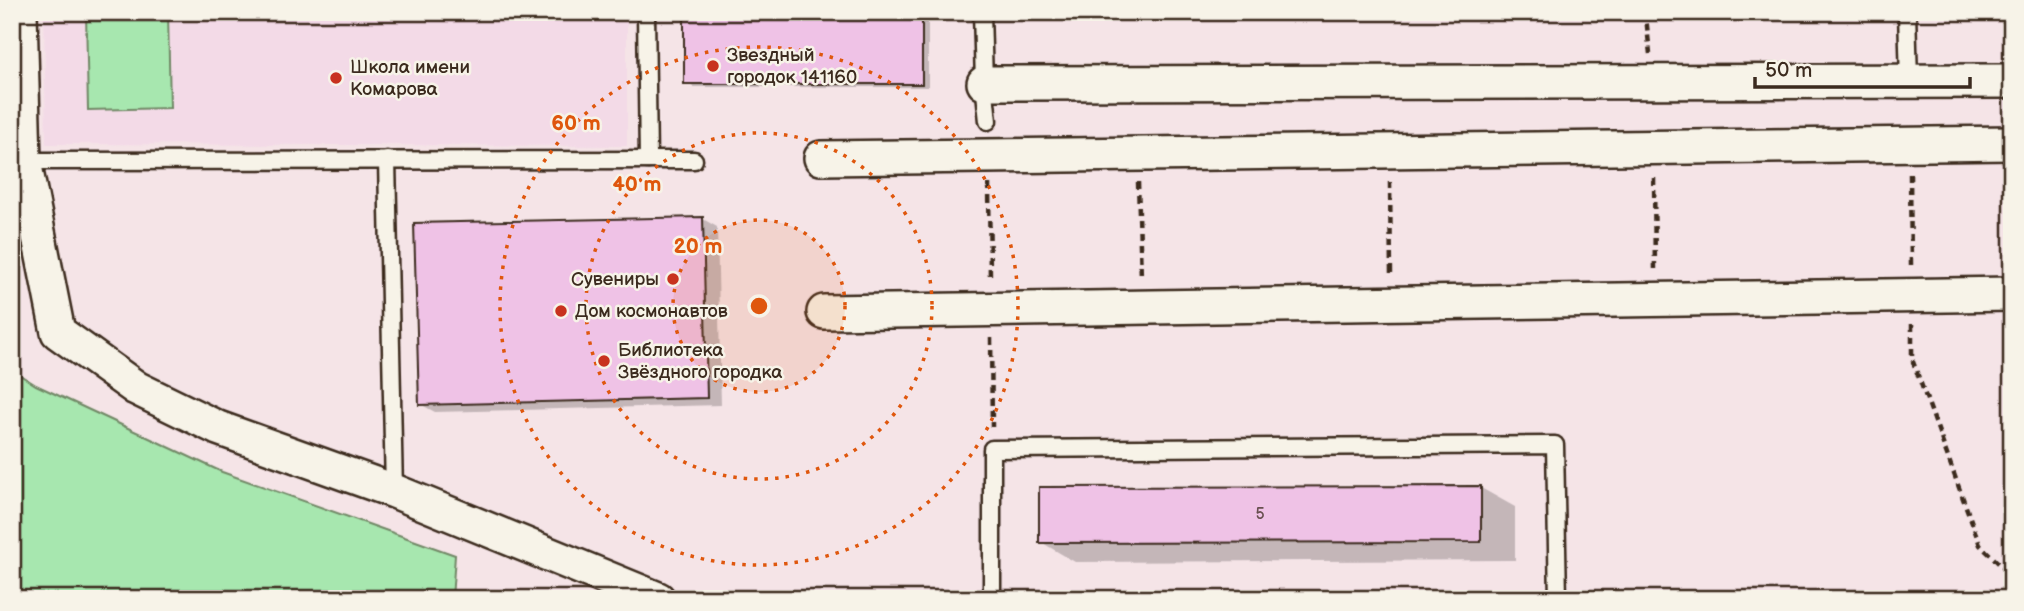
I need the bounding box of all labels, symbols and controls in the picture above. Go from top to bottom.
place label: Звездный городок 141160 [727,44,857,89]
scale bar [1755,46,1970,90]
place label: Школа имени Комарова [350,56,470,101]
marker: Звездный городок 141160 [705,58,721,74]
text: 50 m [1765,58,1812,83]
marker: Школа имени Комарова [328,70,344,86]
text: 60 m [551,111,601,136]
text: 40 m [612,172,662,197]
text: 20 m [674,234,722,259]
place label: Сувениры [571,268,659,291]
marker: Сувениры [665,271,681,287]
centre of rings [747,294,771,318]
place label: Дом космонавтов [575,300,728,323]
marker: Дом космонавтов [553,303,569,319]
place label: Библиотека Звёздного городка [618,339,782,384]
marker: Библиотека Звёздного городка [596,353,612,369]
house number: 5 [1255,505,1265,524]

